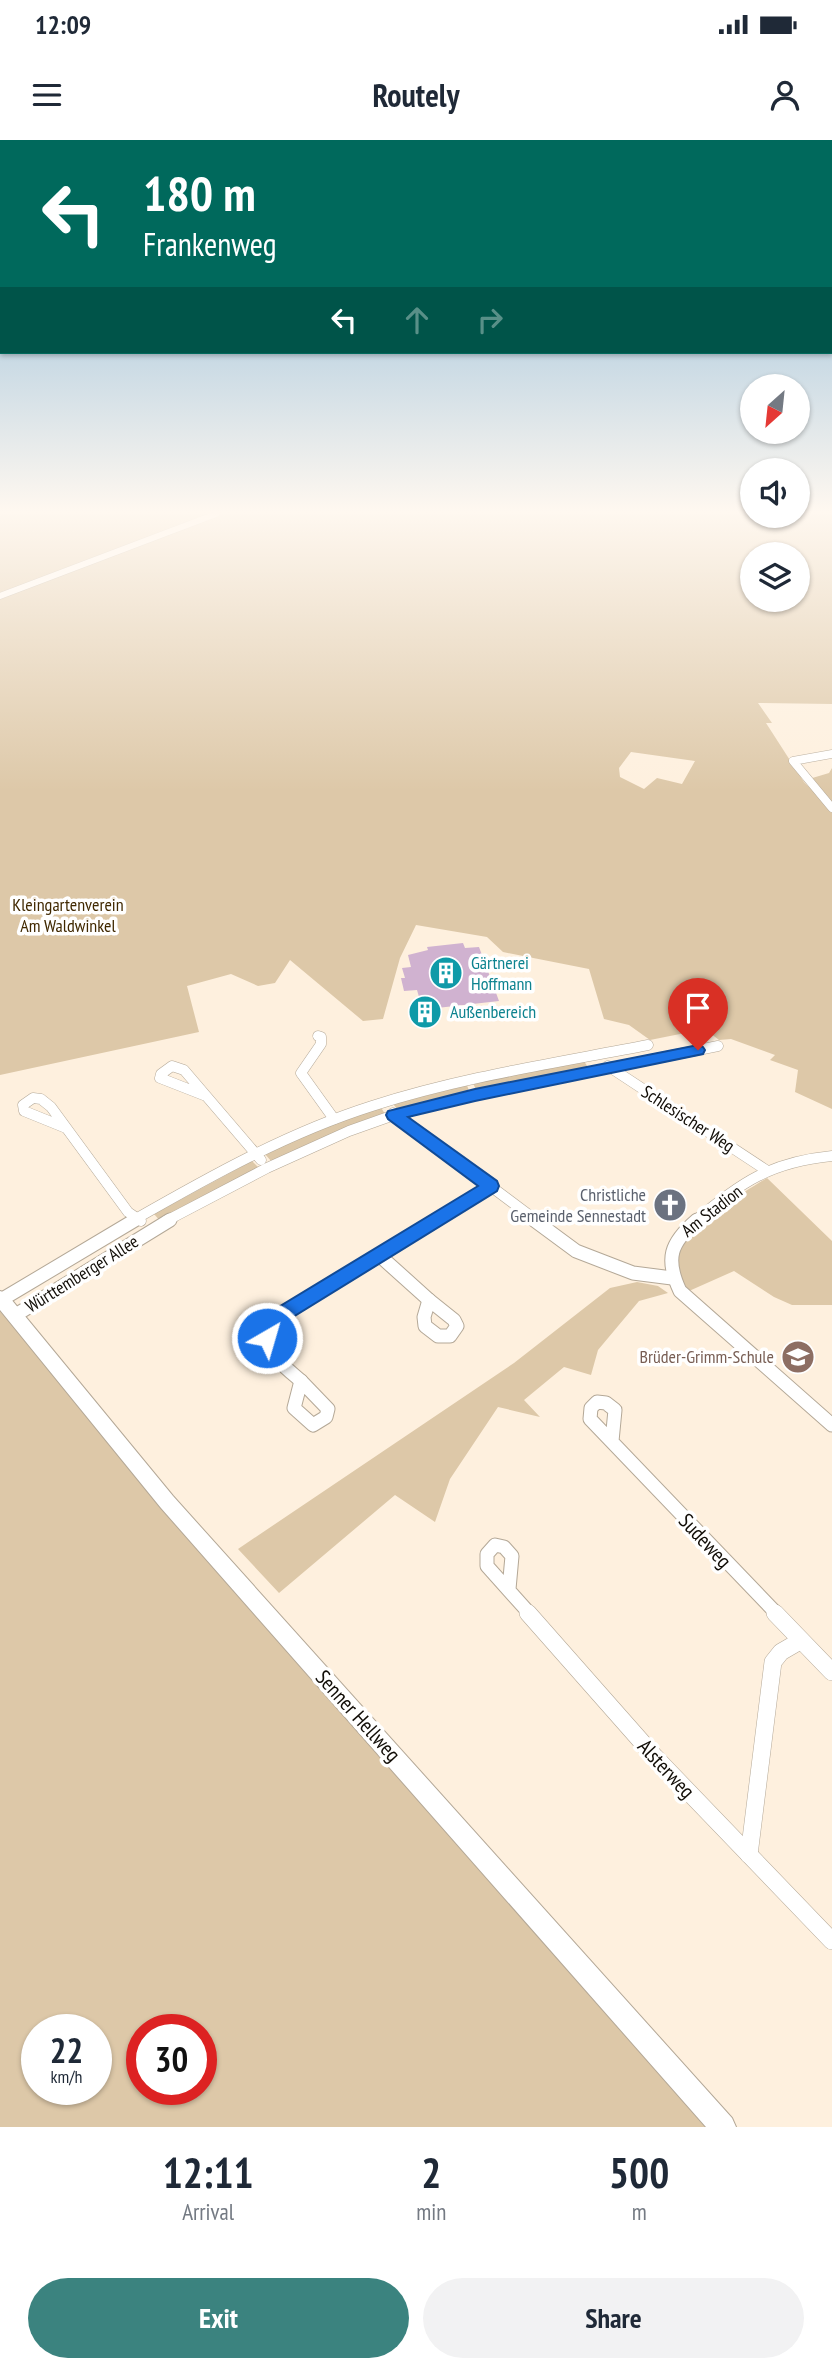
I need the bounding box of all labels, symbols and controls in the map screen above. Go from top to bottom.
text: 12:09 [35,8,91,41]
text: Routely [373,74,459,116]
icon: menu [28,76,66,114]
icon: person [766,76,804,114]
text: 180 m [143,161,256,225]
icon: left [28,168,119,259]
text: Frankenweg [143,223,277,265]
icon: left [325,301,363,339]
icon: ahead [398,301,436,339]
icon: right [471,301,509,339]
north arrow [740,374,810,444]
map controls [740,374,810,612]
button: sound [740,458,810,528]
button: layers [740,542,810,612]
park label: Kleingartenverein Am Waldwinkel [12,893,124,937]
place label: Gärtnerei Hoffmann [471,951,532,995]
building icon: Gärtnerei Hoffmann [427,954,465,992]
pin [668,978,728,1050]
icon: arrive [679,989,717,1027]
building icon: Außenbereich [406,993,444,1031]
place label: Außenbereich [450,1000,536,1023]
street label: Schlesischer Weg [637,1080,739,1157]
street label: Am Stadion [677,1180,747,1242]
place label: Christliche Gemeinde Sennestadt [510,1183,646,1227]
church icon: Christliche Gemeinde Sennestadt [651,1186,689,1224]
street label: Württemberger Allee [21,1230,143,1318]
position arrow [230,1301,304,1375]
school or university icon: Brüder-Grimm-Schule [779,1338,817,1376]
place label: Brüder-Grimm-Schule [640,1345,774,1368]
street label: Sudeweg [673,1508,738,1574]
street label: Senner Hellweg [310,1664,407,1767]
street label: Alsterweg [632,1733,701,1804]
speed limit sign: 30 [126,2014,217,2105]
text: 22 [50,2027,83,2073]
text: km/h [51,2065,82,2088]
text: 12:11 [163,2145,254,2200]
text: 2 [421,2145,441,2200]
text: 500 [609,2145,669,2200]
text: Arrival [182,2197,234,2226]
text: min [416,2197,446,2226]
text: m [632,2197,647,2226]
button: Exit [28,2278,409,2358]
button: Share [423,2278,804,2358]

